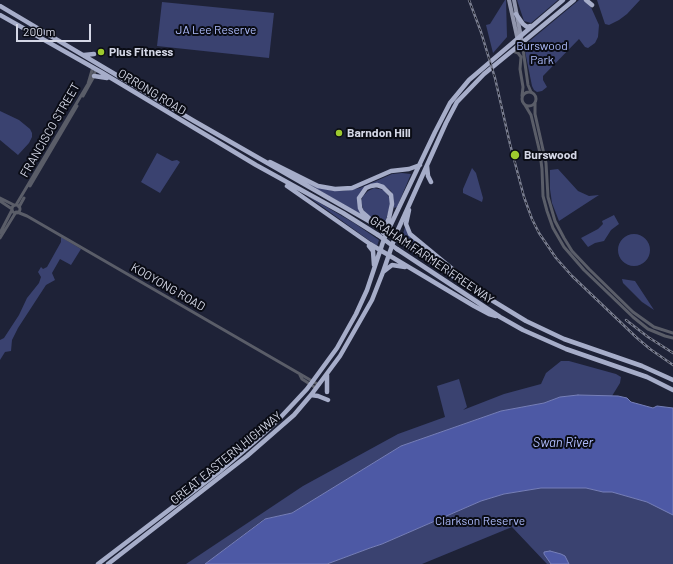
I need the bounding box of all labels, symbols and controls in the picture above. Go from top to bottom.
scale bar [18,16,93,42]
park label: JA Lee Reserve [176,23,256,37]
text: 200 m [23,24,55,38]
park label: Burswood Park [516,39,568,67]
place label: Plus Fitness [109,45,173,59]
marker: Plus Fitness [96,47,106,57]
street label: ORRONG ROAD [115,66,189,118]
street label: FRANCISCO STREET [17,80,83,180]
place label: Barndon Hill [347,126,411,140]
marker: Barndon Hill [334,128,344,138]
place label: Burswood [524,148,577,162]
marker: Burswood [509,149,521,161]
street label: GRAHAM FARMER FREEWAY [367,213,497,307]
street label: KOOYONG ROAD [128,260,208,314]
street label: GREAT EASTERN HIGHWAY [167,409,285,507]
water label: Swan River [533,435,593,451]
park label: Clarkson Reserve [435,514,525,528]

